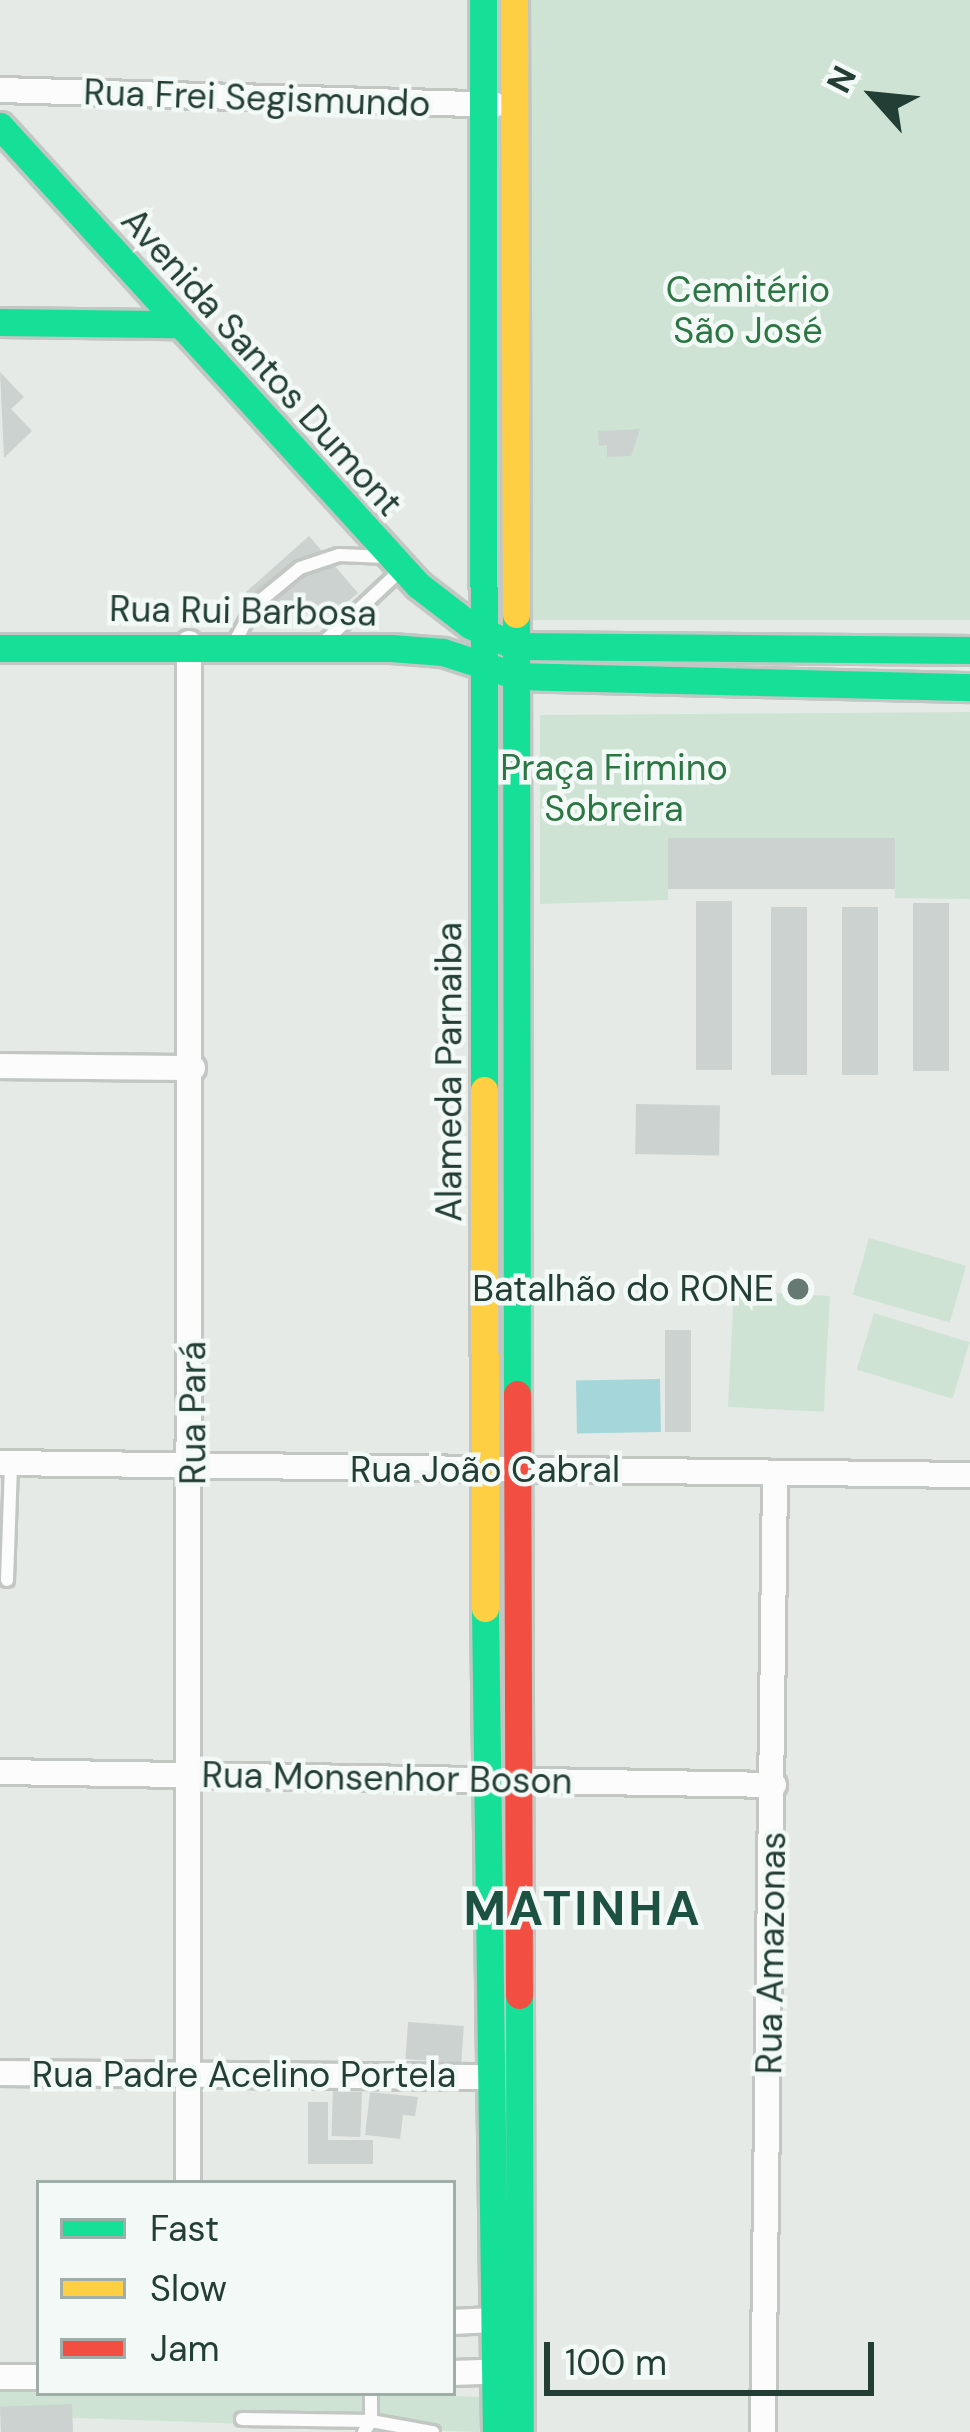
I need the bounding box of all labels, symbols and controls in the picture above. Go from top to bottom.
north arrow [814,36,934,156]
text: N [817,59,866,100]
street label: Rua Frei Segismundo [83,70,431,126]
street label: Avenida Santos Dumont [112,199,412,525]
park label: Cemitério São José [666,267,830,352]
street label: Rua Rui Barbosa [109,587,377,635]
park label: Praça Firmino Sobreira [500,745,728,830]
street label: Alameda Parnaiba [427,922,471,1222]
place label: Batalhão do RONE [472,1267,774,1311]
marker: Batalhão do RONE [785,1276,811,1302]
street label: Rua Pará [171,1341,215,1485]
street label: Rua João Cabral [350,1448,620,1492]
street label: Rua Monsenhor Boson [201,1753,573,1803]
street label: Rua Amazonas [747,1831,795,2075]
district label: MATINHA [463,1880,703,1938]
street label: Rua Padre Acelino Portela [32,2053,456,2097]
legend [36,2180,456,2396]
text: Fast [150,2205,219,2252]
text: Slow [150,2265,227,2312]
scale bar [550,2318,880,2392]
text: Jam [150,2325,220,2372]
text: 100 m [565,2339,667,2386]

